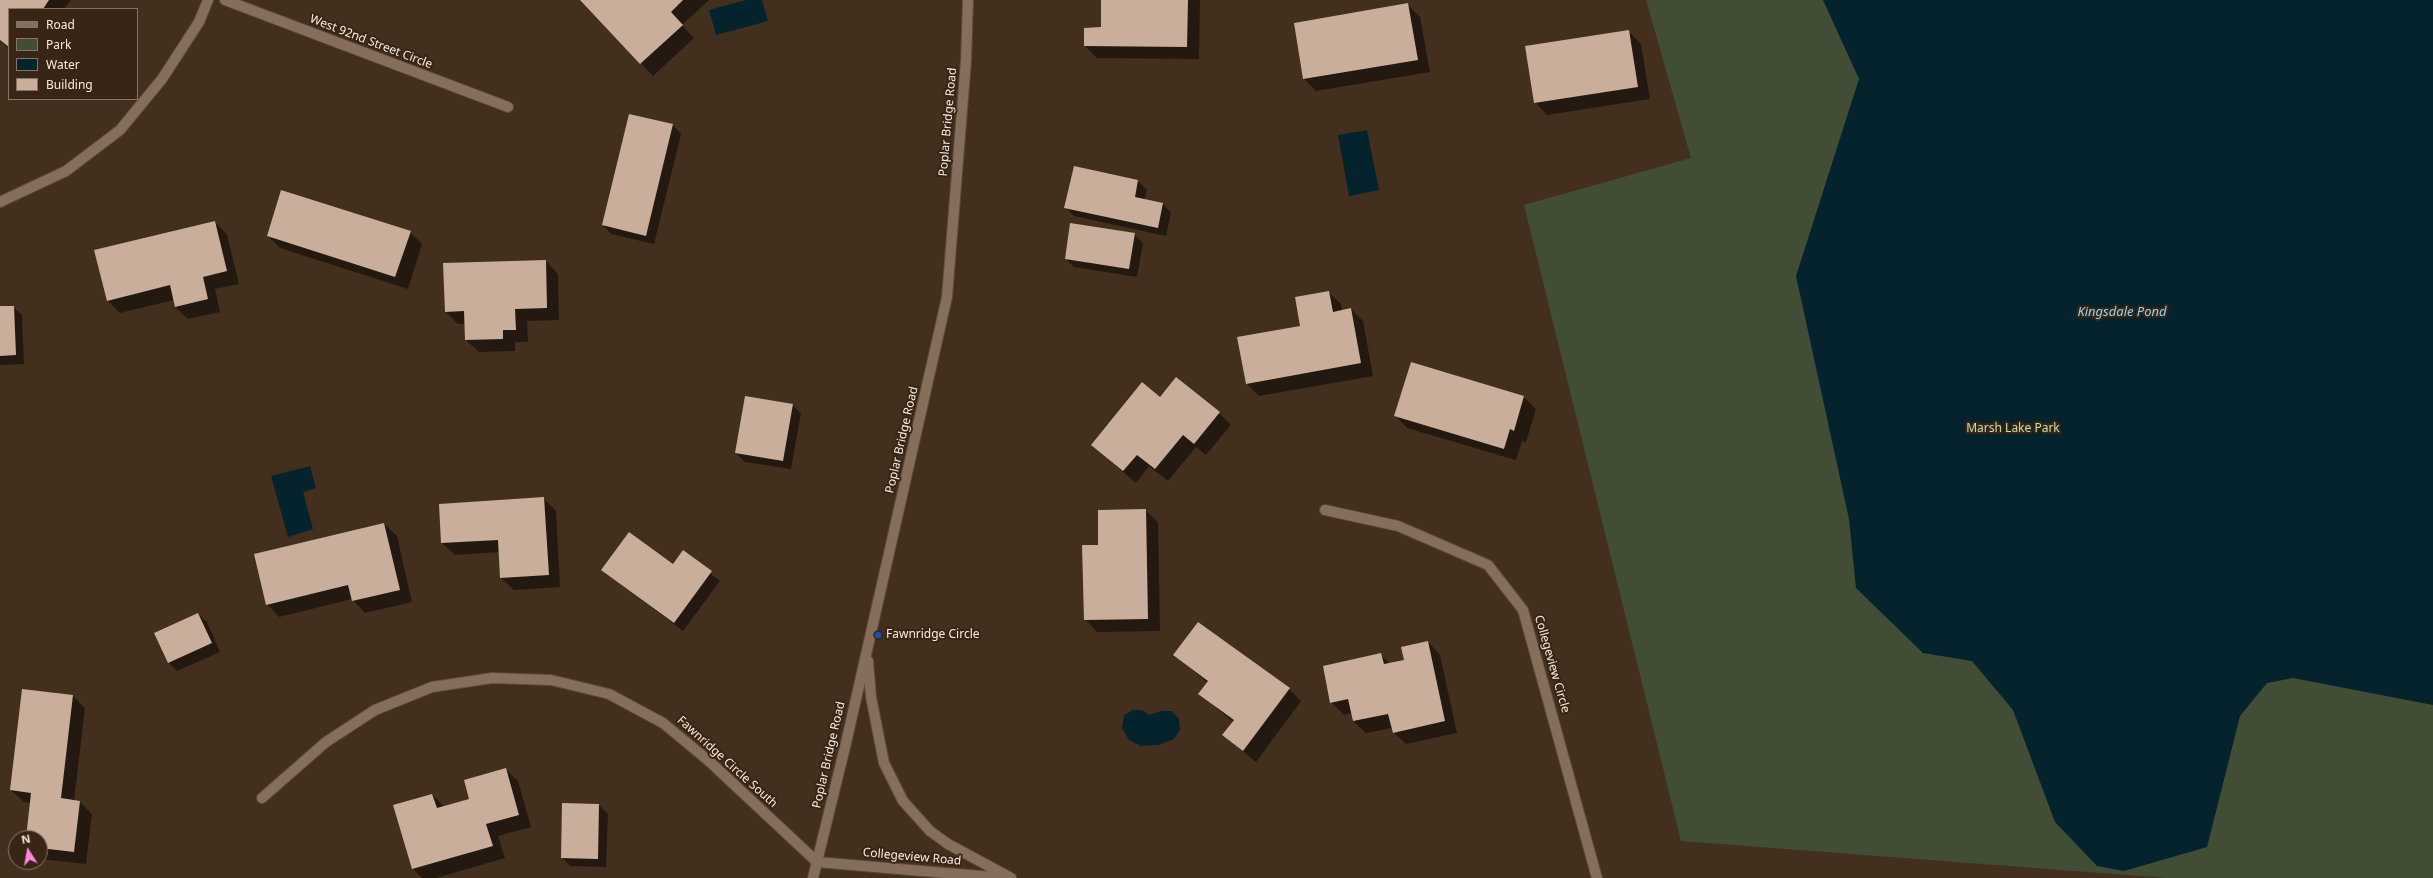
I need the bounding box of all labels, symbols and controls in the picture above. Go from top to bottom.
legend [8,8,138,100]
street label: West 92nd Street Circle [308,12,434,72]
text: Road [46,16,75,33]
text: Park [46,36,71,53]
text: Water [46,56,80,73]
street label: Poplar Bridge Road [936,67,960,177]
text: Building [46,76,93,93]
water label: Kingsdale Pond [2077,304,2167,320]
street label: Poplar Bridge Road [883,385,921,495]
park label: Marsh Lake Park [1966,422,2060,436]
street label: Collegeview Circle [1531,613,1573,715]
place label: Fawnridge Circle [886,628,980,642]
marker: Fawnridge Circle [873,630,883,640]
street label: Poplar Bridge Road [810,700,848,810]
street label: Fawnridge Circle South [674,713,780,811]
north arrow [8,830,48,870]
text: N [20,830,32,847]
street label: Collegeview Road [862,846,962,868]

